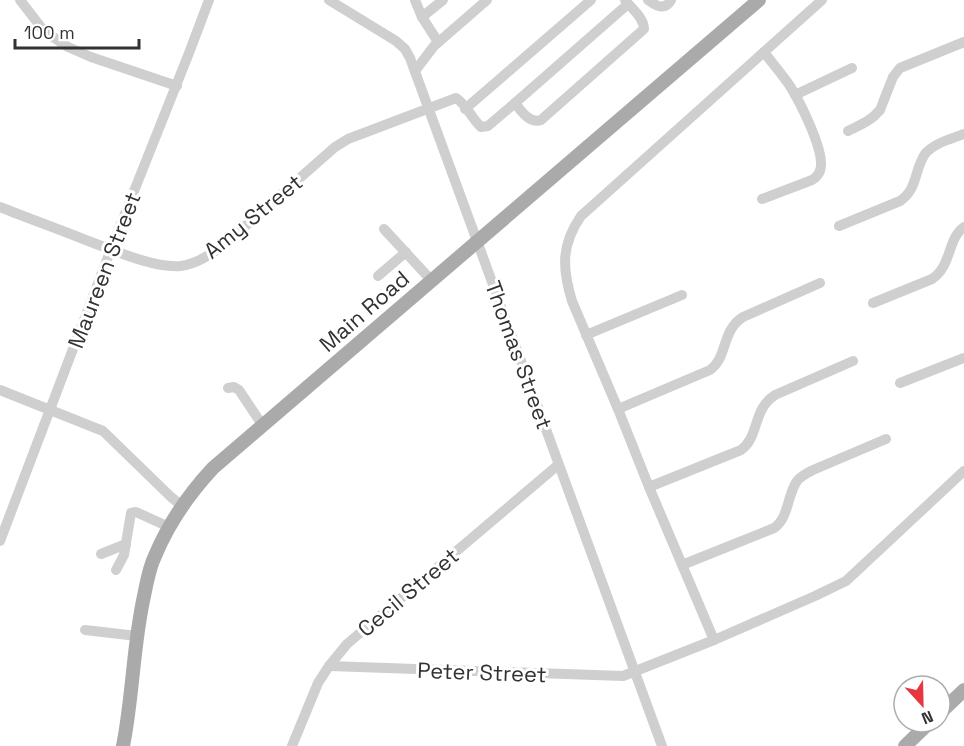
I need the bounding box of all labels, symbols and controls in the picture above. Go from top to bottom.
scale bar [15,12,140,50]
text: 100 m [24,21,75,44]
street label: Amy Street [198,168,308,264]
street label: Maureen Street [61,188,147,352]
street label: Main Road [313,264,415,358]
street label: Thomas Street [479,277,559,433]
street label: Cecil Street [352,541,464,643]
street label: Peter Street [417,656,547,688]
north arrow [892,674,952,734]
text: N [919,706,936,729]

